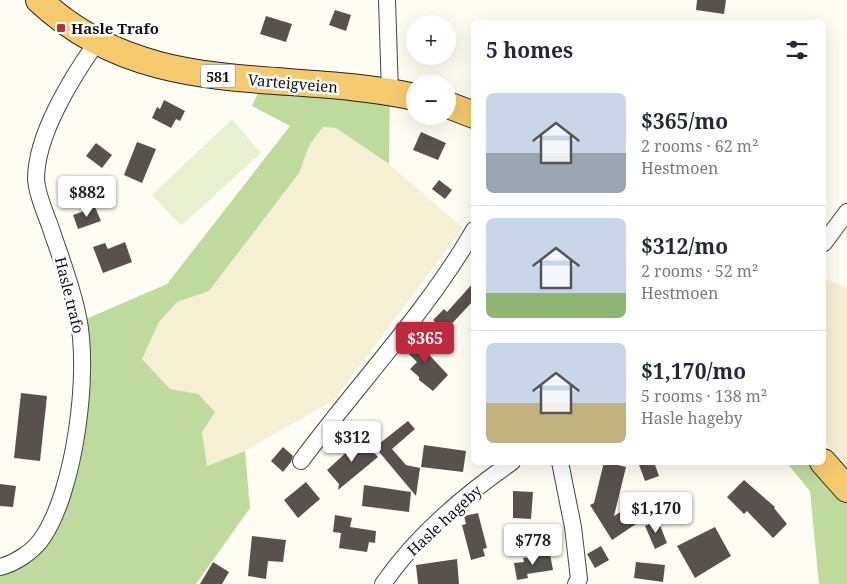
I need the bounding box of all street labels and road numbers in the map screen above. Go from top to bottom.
road number: 581 [200,64,236,88]
street label: Varteigveien [247,69,339,97]
street label: Hasle trafo [51,255,89,335]
street label: Hasle hageby [402,480,486,560]

